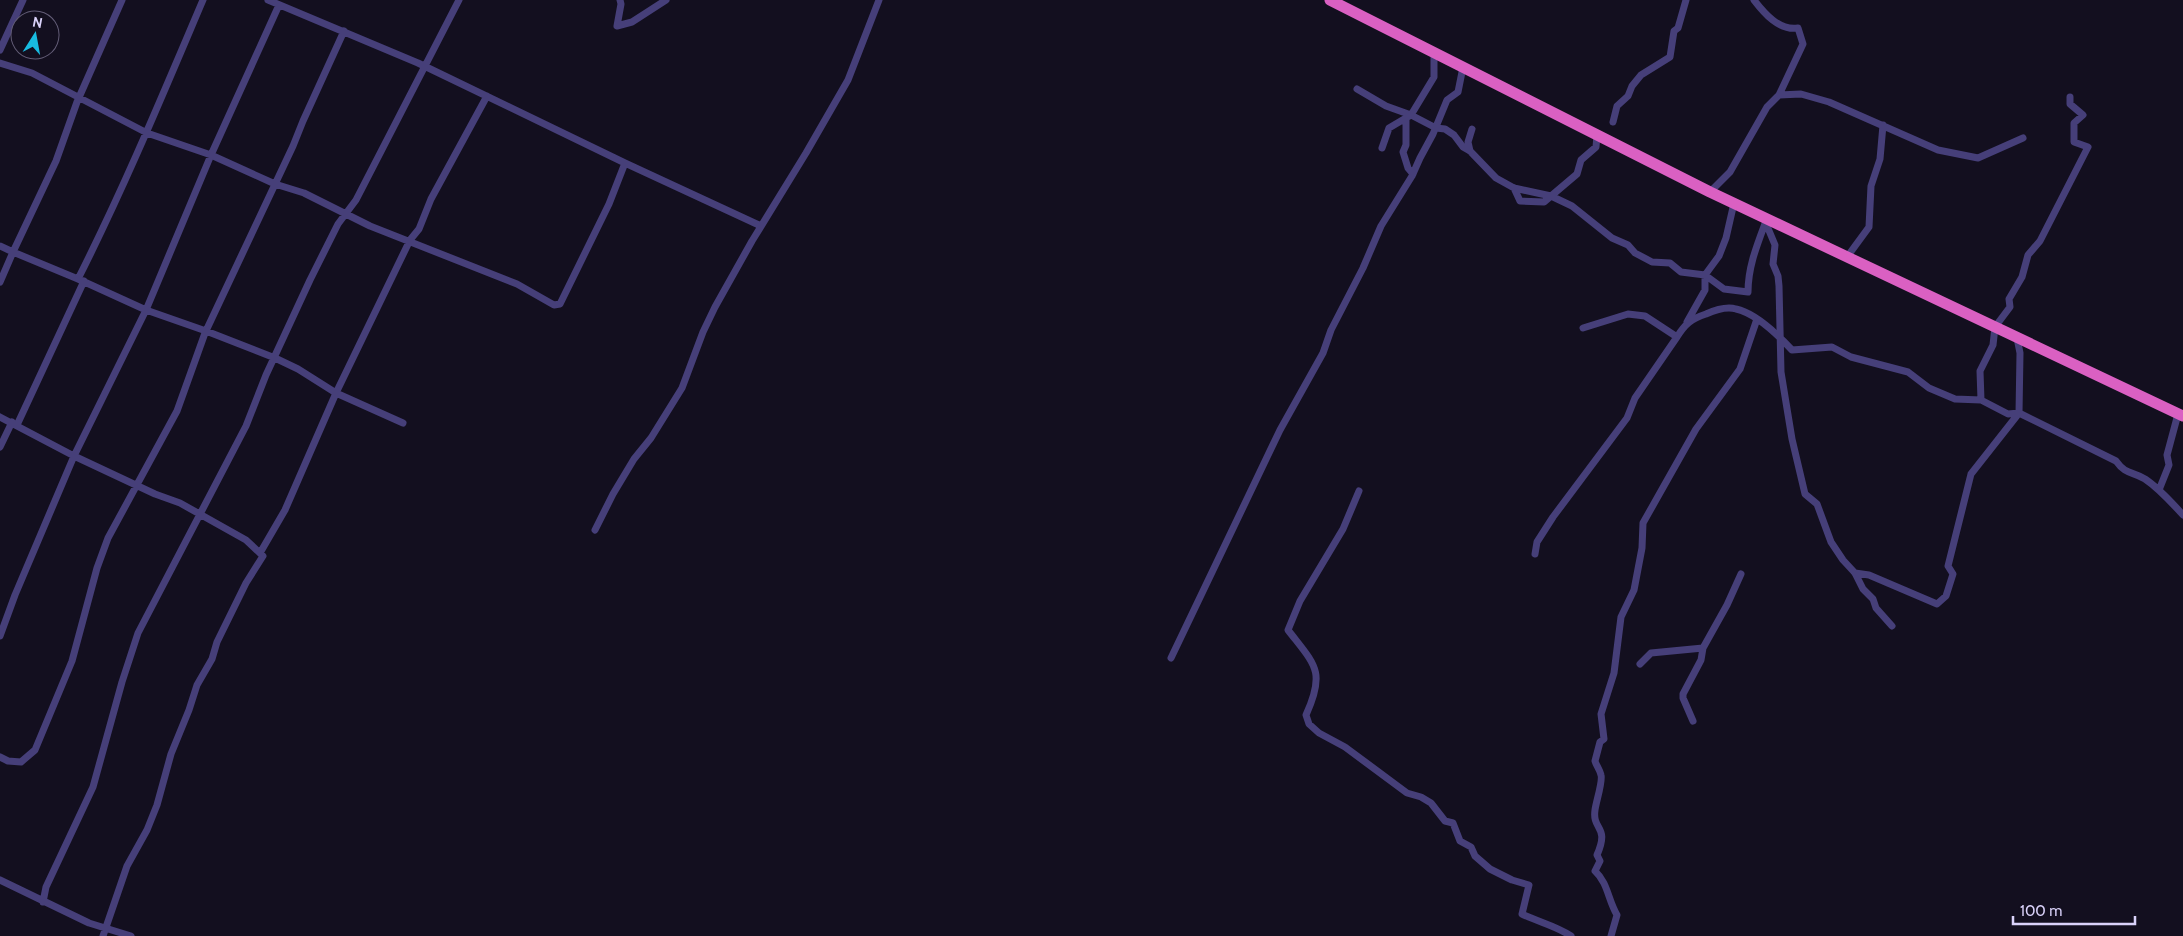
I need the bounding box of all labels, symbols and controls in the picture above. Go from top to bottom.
north arrow [10,10,60,60]
text: N [31,12,44,32]
scale bar [2013,894,2136,926]
text: 100 m [2020,902,2062,920]

